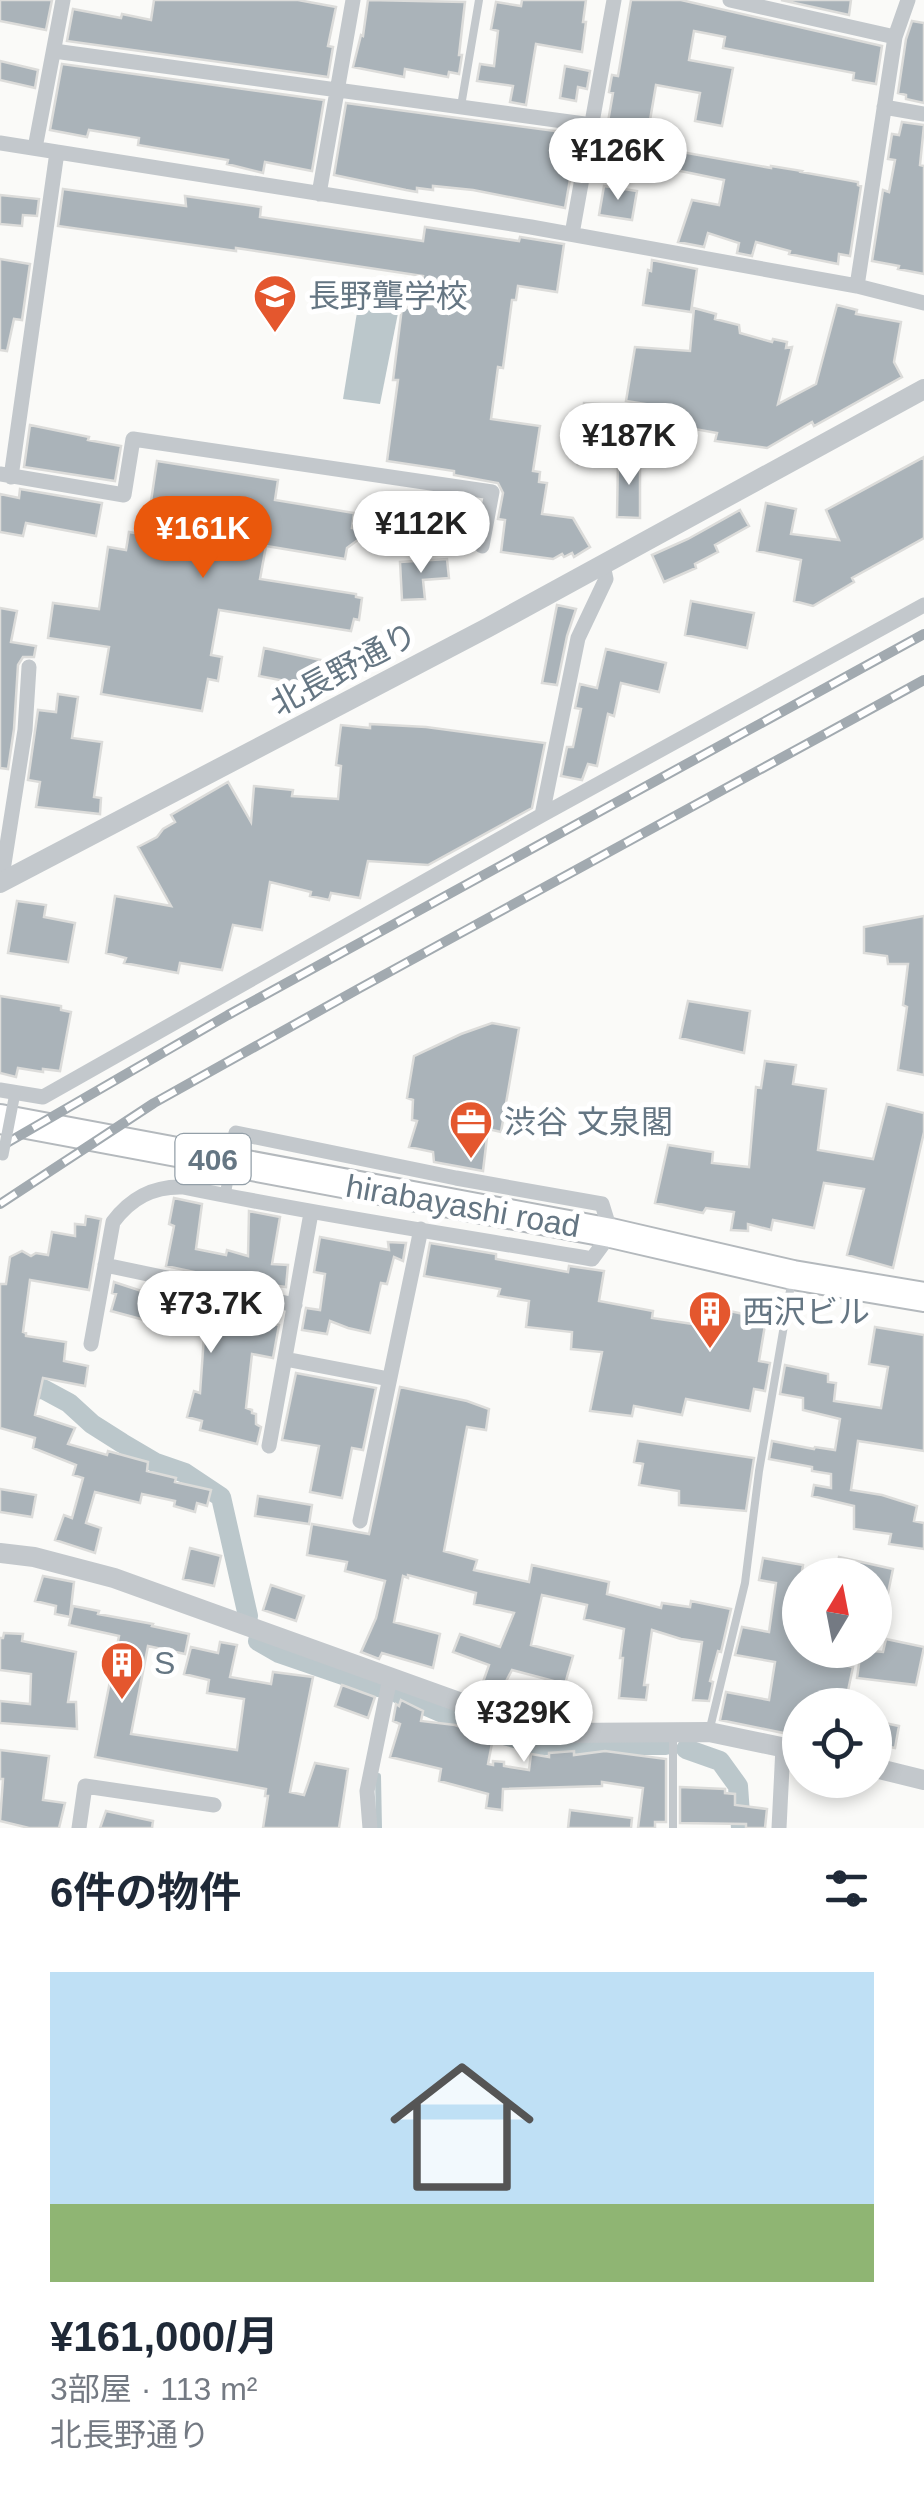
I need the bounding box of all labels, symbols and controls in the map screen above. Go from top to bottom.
pin: ¥126K [548,118,688,203]
text: ¥126K [571,132,665,168]
school or university icon: 長野聾学校 [252,273,298,334]
place label: 長野聾学校 [308,278,468,314]
pin: ¥187K [559,403,699,488]
text: ¥187K [582,417,676,453]
pin: ¥112K [351,491,491,576]
pin: ¥161K [133,496,273,581]
text: ¥112K [375,505,467,541]
text: ¥161K [156,510,250,546]
street label: 北長野通り [265,616,423,722]
office icon: 渋谷 文泉閣 [448,1099,494,1160]
place label: 渋谷 文泉閣 [504,1104,673,1140]
road number: 406 [176,1134,250,1184]
street label: hirabayashi road [343,1168,583,1244]
pin: ¥73.7K [130,1271,292,1356]
text: ¥73.7K [159,1285,263,1321]
building icon: 西沢ビル [687,1289,733,1350]
place label: 西沢ビル [742,1294,870,1330]
north arrow [782,1558,892,1668]
map controls [782,1558,892,1798]
building icon: S [99,1640,145,1701]
place label: S [154,1645,175,1681]
pin: ¥329K [454,1680,594,1765]
button: locate [782,1688,892,1798]
text: ¥329K [477,1694,571,1730]
icon: filters [819,1861,874,1916]
text: 6件の物件 [50,1869,241,1916]
icon: home [372,2037,552,2217]
text: ¥161,000/月 [50,2313,279,2360]
text: 3部屋 · 113 m² [50,2371,257,2407]
text: 北長野通り [50,2417,210,2453]

